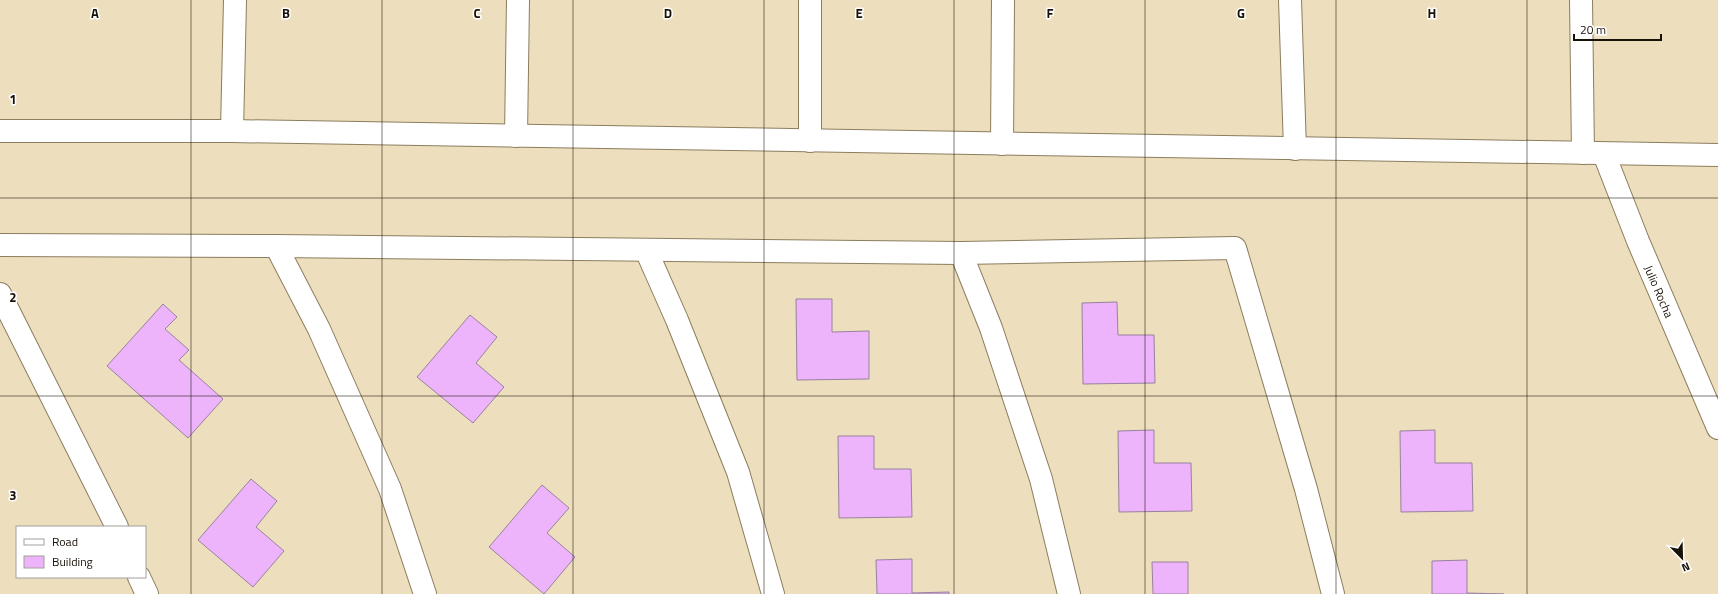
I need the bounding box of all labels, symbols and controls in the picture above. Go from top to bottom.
text: A [91,3,99,23]
text: B [282,3,290,23]
text: C [473,3,481,23]
text: D [664,3,672,23]
text: E [855,3,863,23]
text: F [1047,3,1054,23]
text: G [1237,3,1245,23]
text: H [1428,3,1436,23]
scale bar [1574,16,1661,42]
text: 20 m [1580,20,1606,39]
text: 1 [9,89,17,109]
street label: Julio Rocha [1640,262,1679,320]
text: 2 [9,287,17,307]
text: 3 [9,485,17,505]
legend [16,526,146,578]
text: Road [52,532,78,551]
north arrow [1662,538,1702,578]
text: Building [52,552,93,571]
text: N [1679,558,1693,576]

